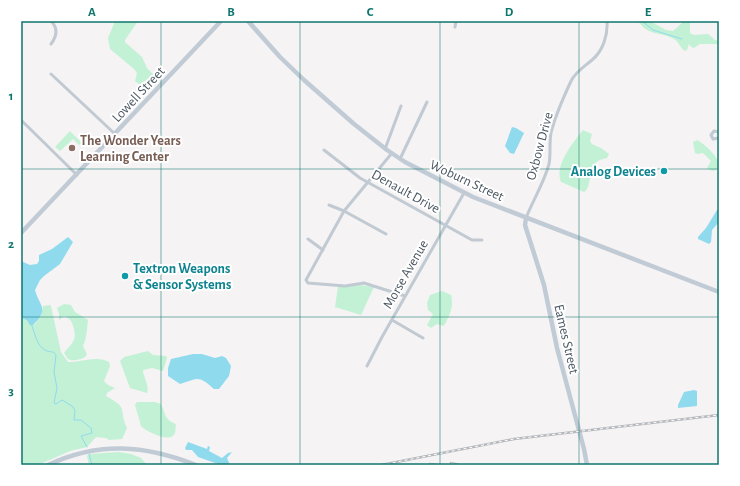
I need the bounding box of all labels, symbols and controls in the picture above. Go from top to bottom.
text: A [88,6,96,19]
text: B [227,6,235,19]
text: C [367,6,374,19]
text: D [505,6,514,19]
text: E [645,6,652,19]
street label: Lowell Street [110,64,168,125]
text: 1 [9,90,13,103]
street label: Oxbow Drive [524,111,556,182]
place label: The Wonder Years Learning Center [80,134,181,164]
marker: The Wonder Years Learning Center [67,143,77,153]
street label: Woburn Street [427,158,506,204]
place label: Analog Devices [571,165,656,179]
marker: Analog Devices [659,166,669,176]
street label: Denault Drive [369,167,442,216]
text: 2 [8,238,14,251]
street label: Morse Avenue [381,238,431,311]
place label: Textron Weapons & Sensor Systems [133,262,231,292]
marker: Textron Weapons & Sensor Systems [120,271,130,281]
street label: Eames Street [551,303,581,376]
text: 3 [8,385,14,398]

